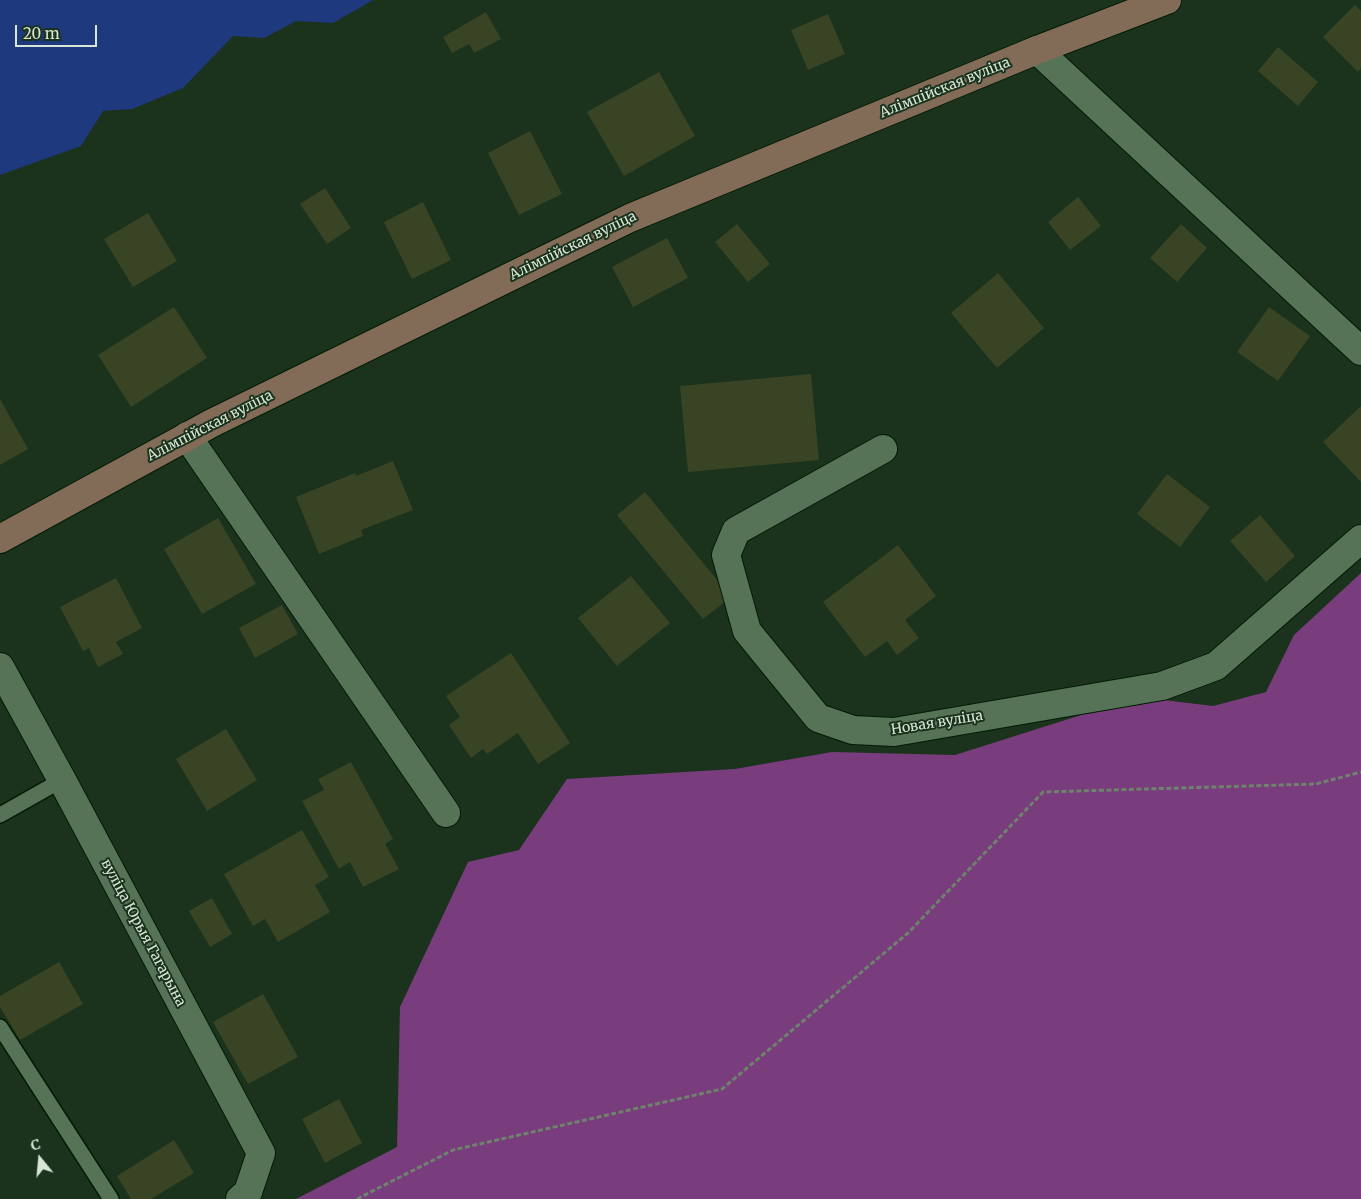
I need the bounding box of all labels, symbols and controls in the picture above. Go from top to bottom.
scale bar [18,15,100,47]
text: 20 m [23,24,60,43]
street label: Алімпійская вуліца [877,54,1013,122]
street label: Алімпійская вуліца [507,208,639,284]
street label: Алімпійская вуліца [144,387,276,465]
street label: Новая вуліца [890,707,984,739]
street label: вуліца Юрыя Гагарына [97,856,189,1010]
north arrow [15,1134,65,1184]
text: С [29,1135,43,1155]

